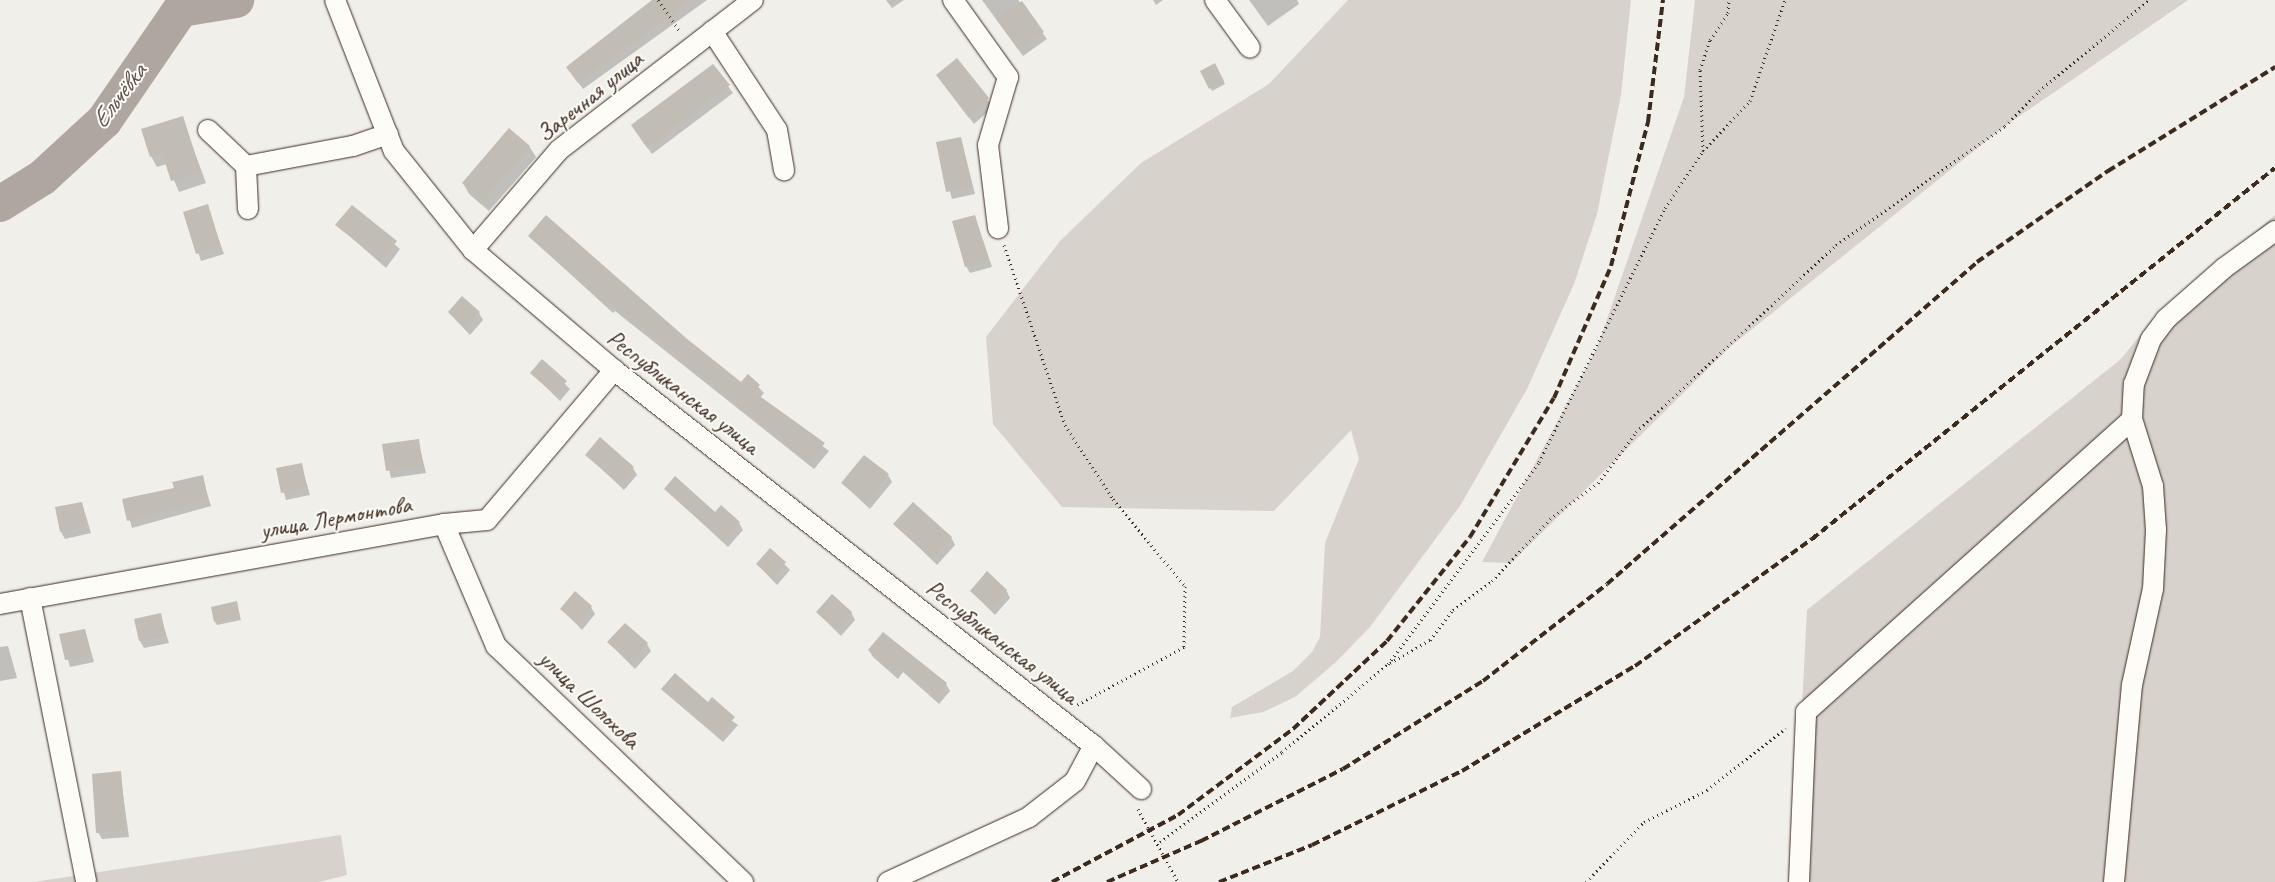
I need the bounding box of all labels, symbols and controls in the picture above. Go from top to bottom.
street label: Заречная улица [531,45,649,149]
water label: Ельчёвка [85,58,153,134]
street label: Республиканская улица [601,324,765,460]
street label: улица Лермонтова [258,491,414,545]
street label: Республиканская улица [920,574,1084,710]
street label: улица Шолохова [532,644,646,756]

